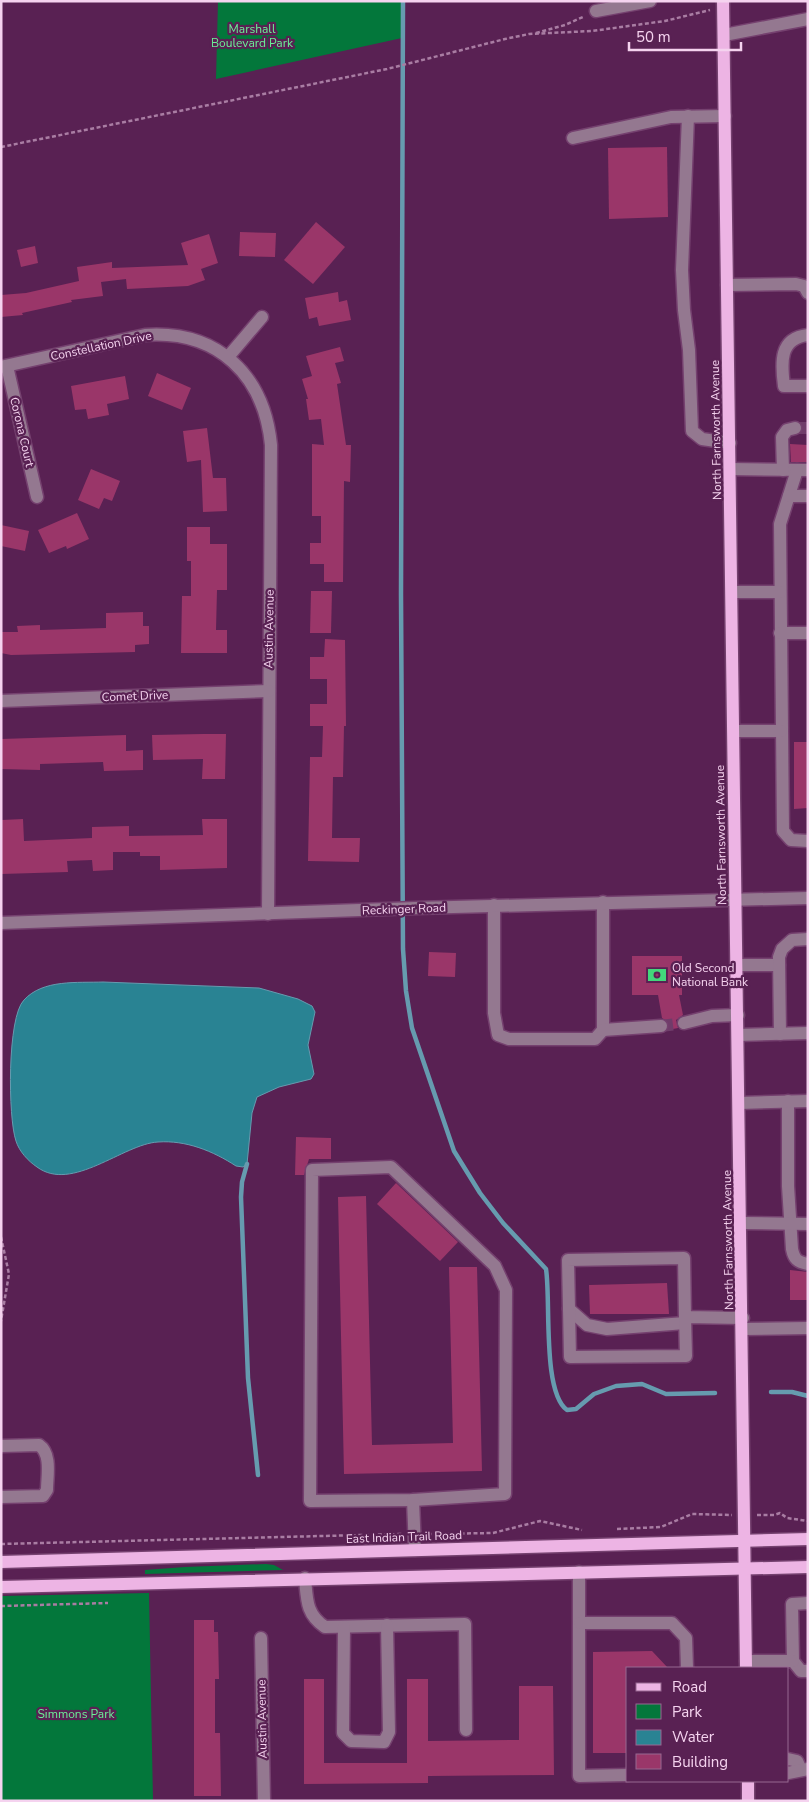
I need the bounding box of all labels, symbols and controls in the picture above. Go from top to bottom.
scale bar [629,20,742,52]
park label: Marshall Boulevard Park [211,21,294,51]
text: 50 m [636,27,671,47]
street label: Constellation Drive [49,327,153,365]
street label: North Farnsworth Avenue [707,360,725,500]
street label: Corona Court [6,395,38,469]
street label: Austin Avenue [260,589,278,669]
street label: Comet Drive [101,687,169,705]
street label: North Farnsworth Avenue [712,765,730,905]
street label: Reckinger Road [362,900,446,918]
place label: Old Second National Bank [672,960,749,990]
bank icon: Old Second National Bank [646,964,668,986]
street label: North Farnsworth Avenue [719,1170,737,1310]
street label: East Indian Trail Road [346,1527,462,1547]
legend [626,1667,789,1782]
text: Road [672,1677,707,1697]
street label: Austin Avenue [253,1679,271,1759]
text: Park [672,1702,702,1722]
park label: Simmons Park [37,1706,116,1722]
text: Water [672,1727,715,1747]
text: Building [672,1752,728,1772]

